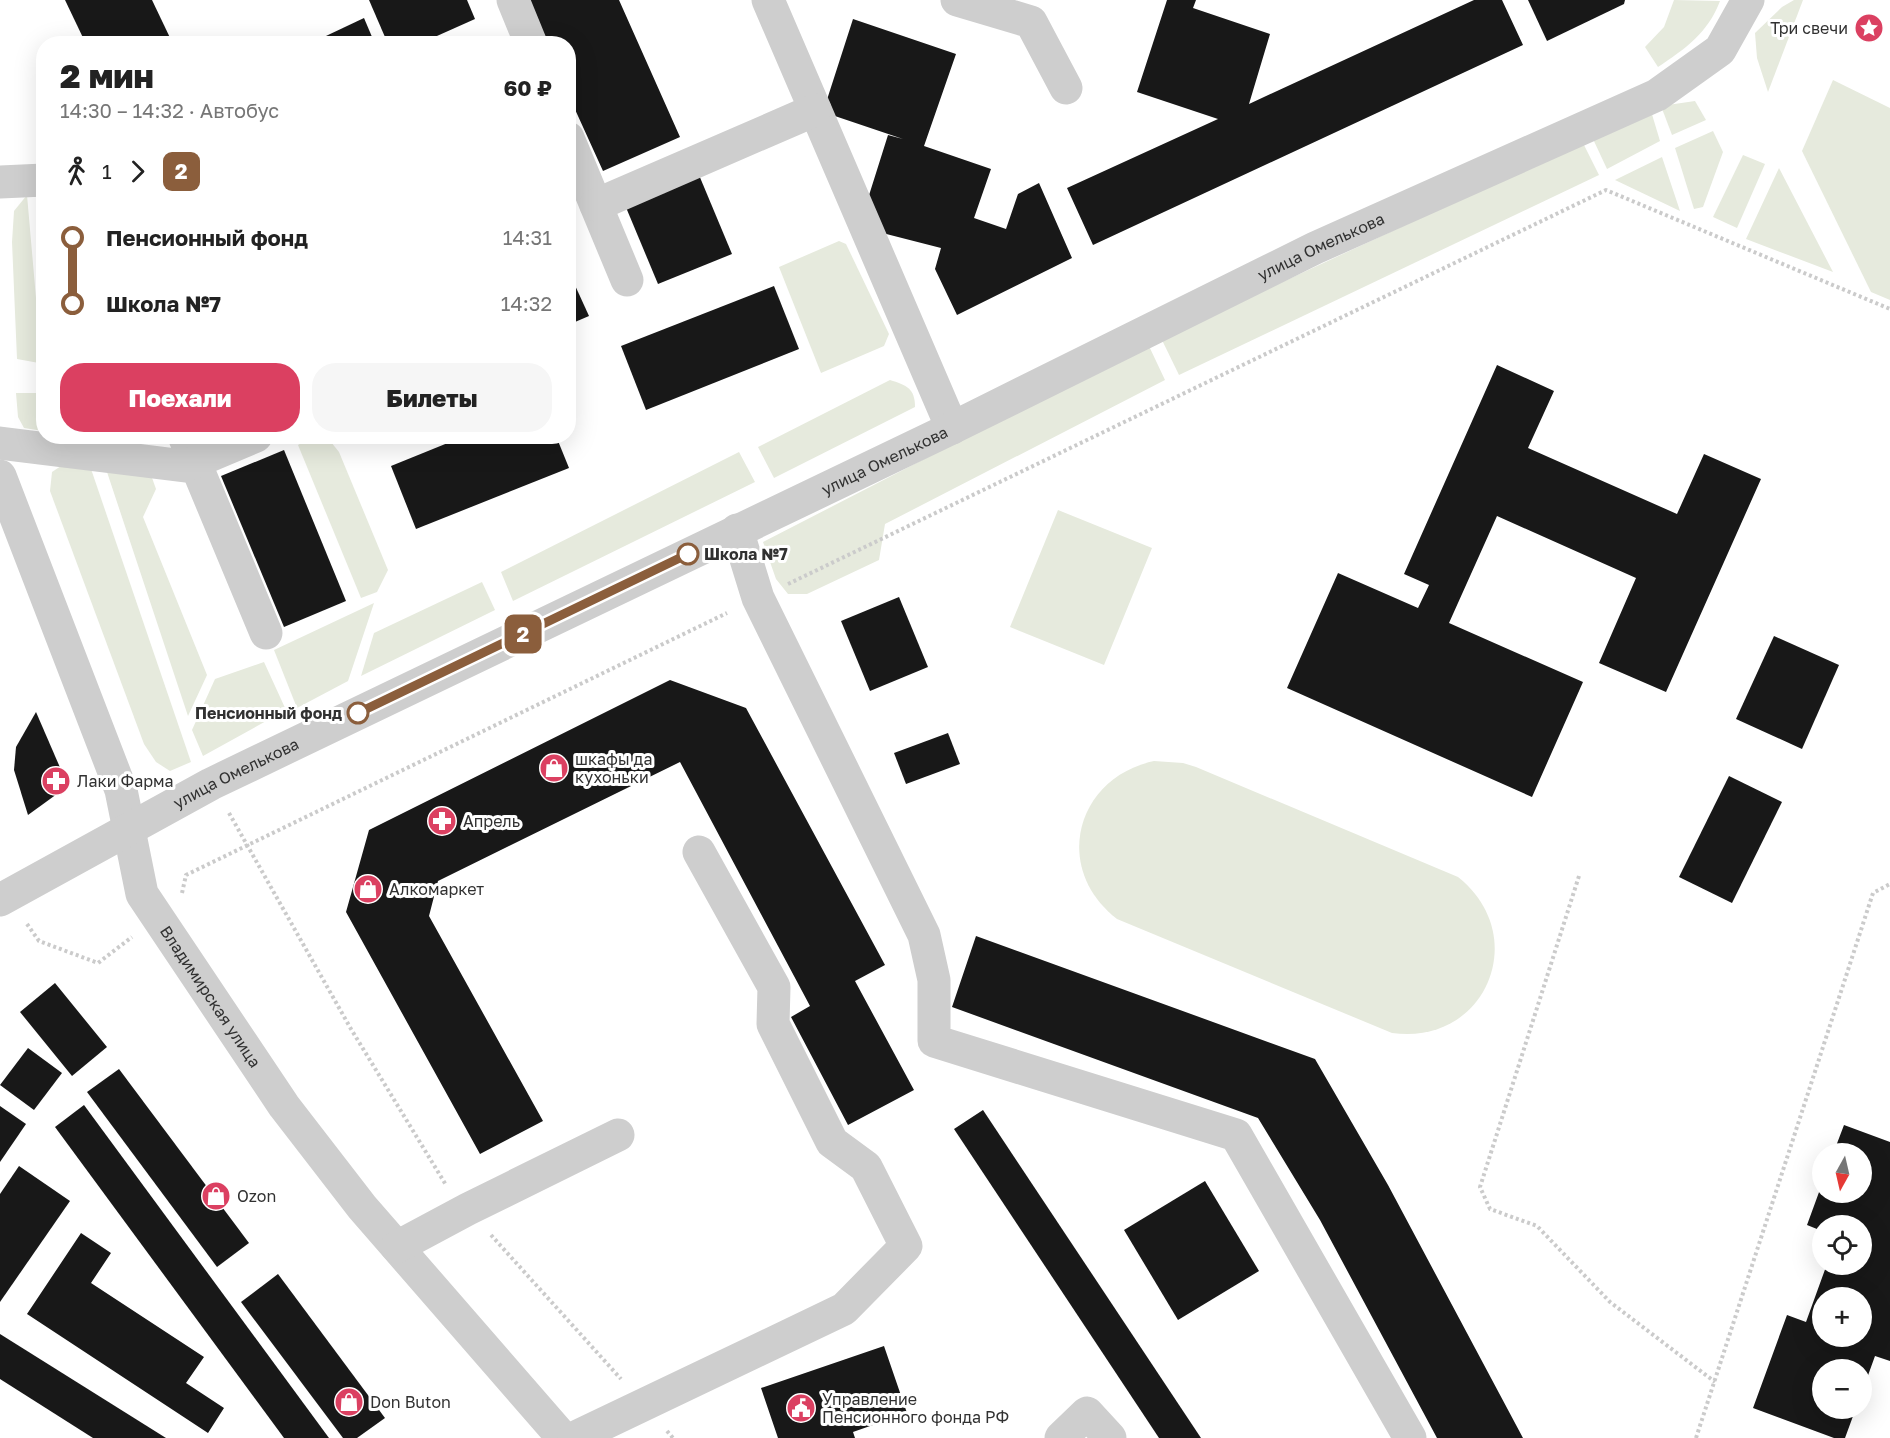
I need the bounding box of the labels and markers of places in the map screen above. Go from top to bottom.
place icon: Три свечи [1853,12,1885,44]
place label: Три свечи [1770,18,1848,38]
marker: Школа №7 [677,543,699,565]
place label: Школа №7 [704,544,788,564]
marker: Пенсионный фонд [347,702,369,724]
place label: Пенсионный фонд [195,703,342,723]
place label: шкафы да кухоньки [575,749,652,787]
shop icon: шкафы да кухоньки [538,752,570,784]
pharmacy icon: Лаки Фарма [40,765,72,797]
place label: Лаки Фарма [77,771,174,791]
pharmacy icon: Апрель [426,805,458,837]
place label: Апрель [463,811,520,831]
shop icon: Алкомаркет [352,873,384,905]
place label: Алкомаркет [389,879,484,899]
shop icon: Ozon [200,1180,232,1212]
place label: Ozon [237,1186,276,1206]
shop icon: Don Buton [333,1386,365,1418]
place label: Управление Пенсионного фонда РФ [822,1389,1009,1427]
place label: Don Buton [370,1392,451,1412]
public building icon: Управление Пенсионного фонда РФ [785,1392,817,1424]

